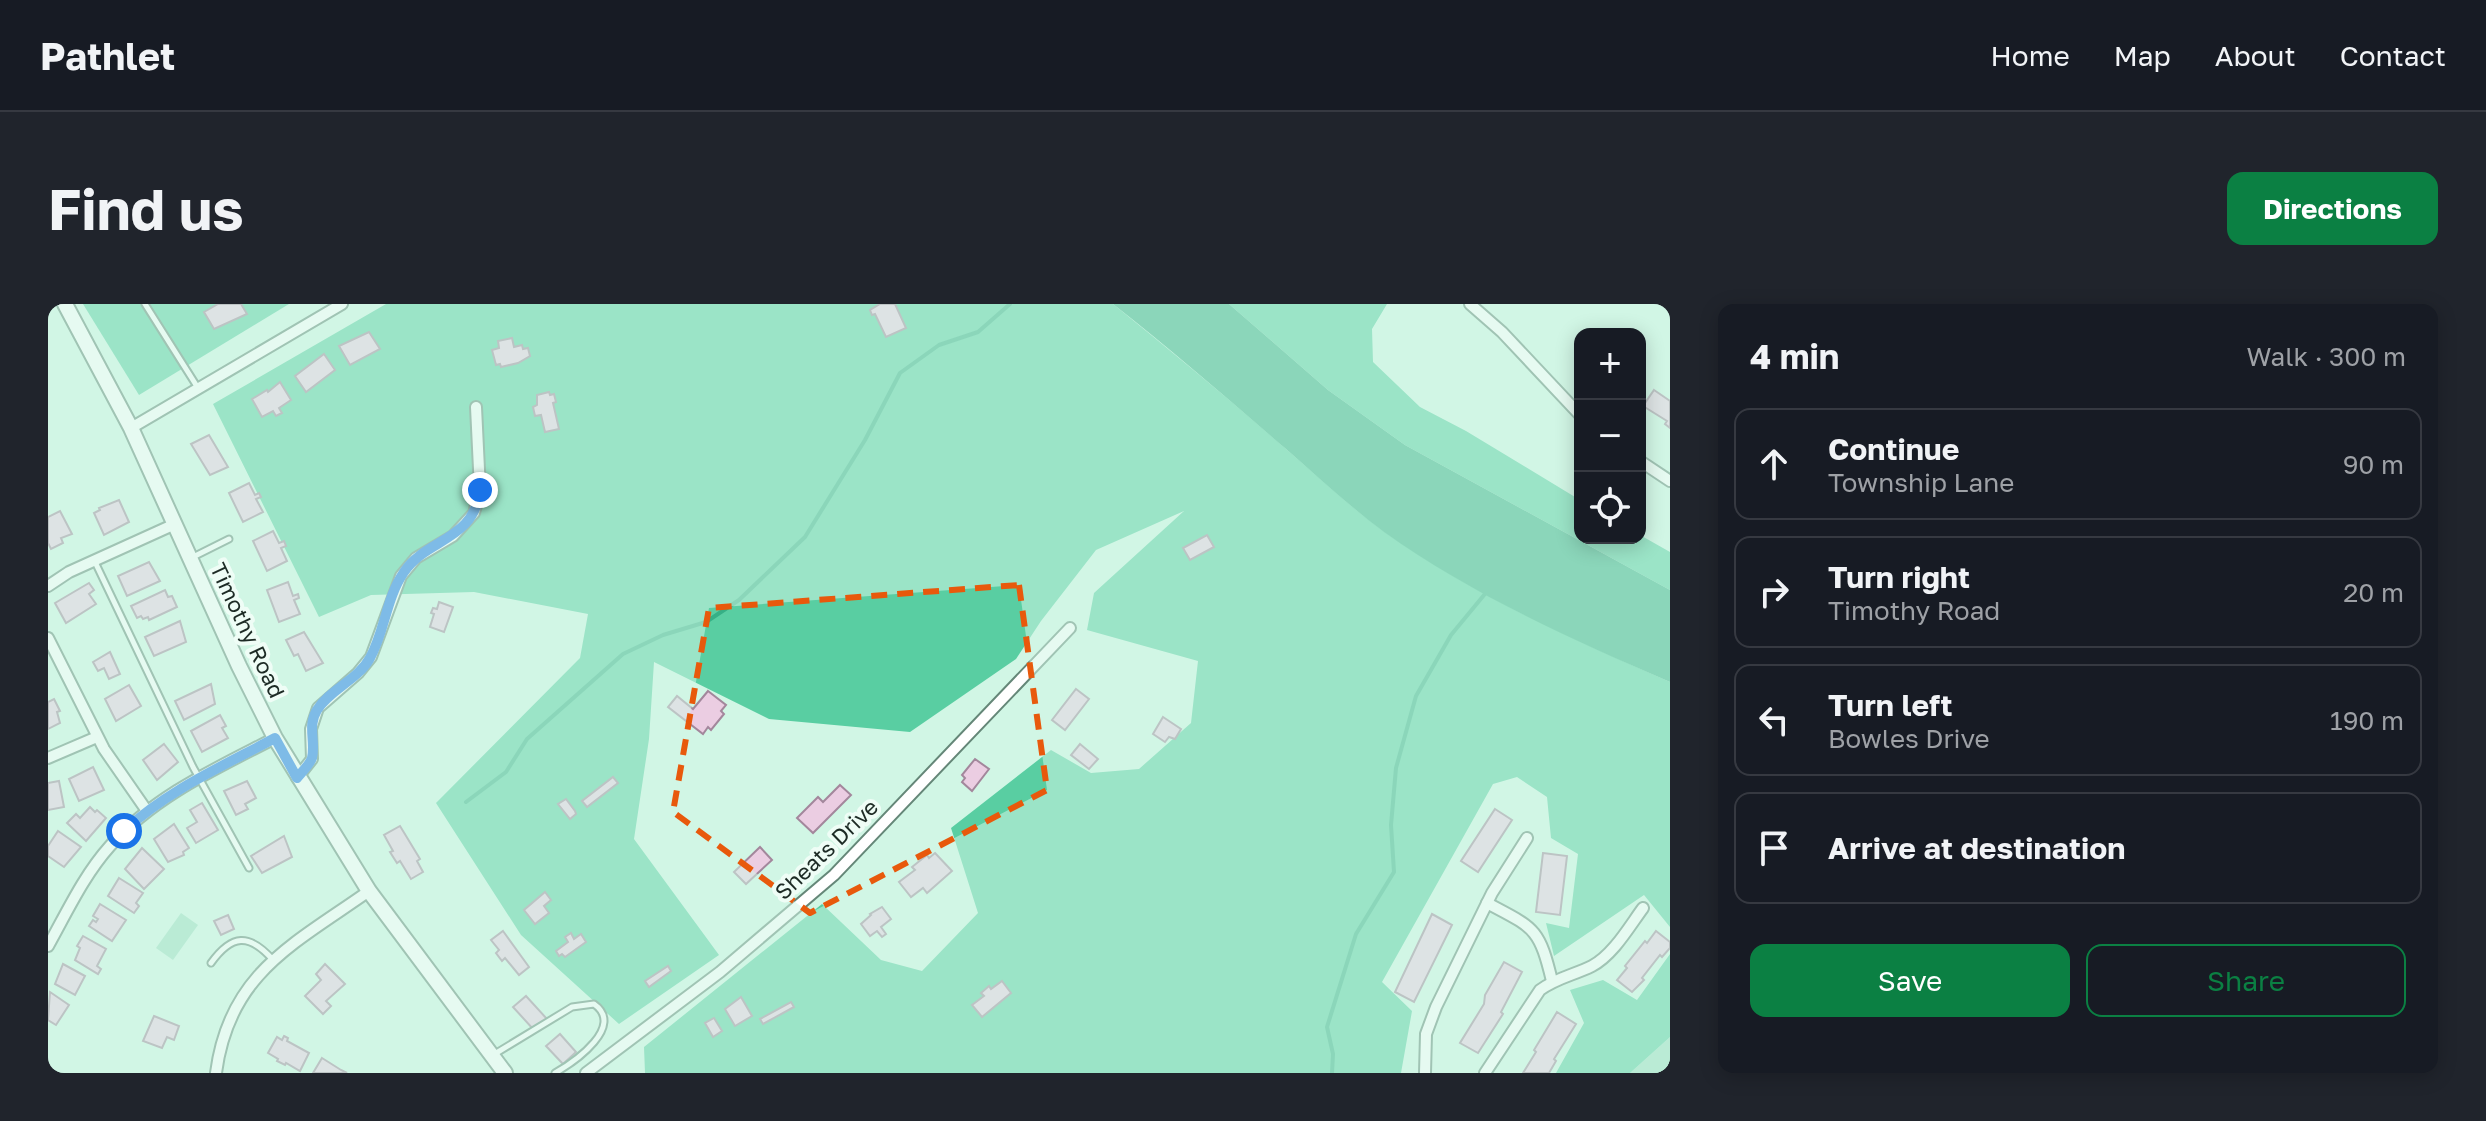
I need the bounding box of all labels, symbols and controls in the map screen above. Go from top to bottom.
text: Pathlet [40,33,175,78]
text: Home [1991,39,2070,72]
text: Map [2114,39,2171,72]
text: About [2215,39,2296,72]
text: Contact [2340,39,2446,72]
button: Directions [2227,172,2438,245]
text: Find us [48,175,244,242]
map controls [1574,328,1646,544]
button: + [1574,328,1646,400]
text: 4 min [1750,336,1839,376]
text: Walk · 300 m [2247,341,2406,372]
button: − [1574,400,1646,472]
text: Continue [1828,431,1959,467]
icon: ahead [1752,442,1796,486]
text: 90 m [2343,449,2404,480]
text: Township Lane [1828,467,2014,498]
route end [462,472,498,508]
button: locate [1574,472,1646,544]
street label: Timothy Road [205,558,291,702]
text: Turn right [1828,559,1970,595]
icon: right [1752,570,1796,614]
text: 20 m [2343,577,2404,608]
text: Timothy Road [1828,595,2000,626]
text: Turn left [1828,687,1953,723]
icon: left [1752,698,1796,742]
text: 190 m [2330,705,2404,736]
text: Bowles Drive [1828,723,1990,754]
street label: Sheats Drive [769,793,883,905]
route start [106,813,142,849]
icon: arrive [1752,826,1796,870]
text: Arrive at destination [1828,830,2125,866]
button: Save [1750,944,2070,1017]
button: Share [2086,944,2406,1017]

